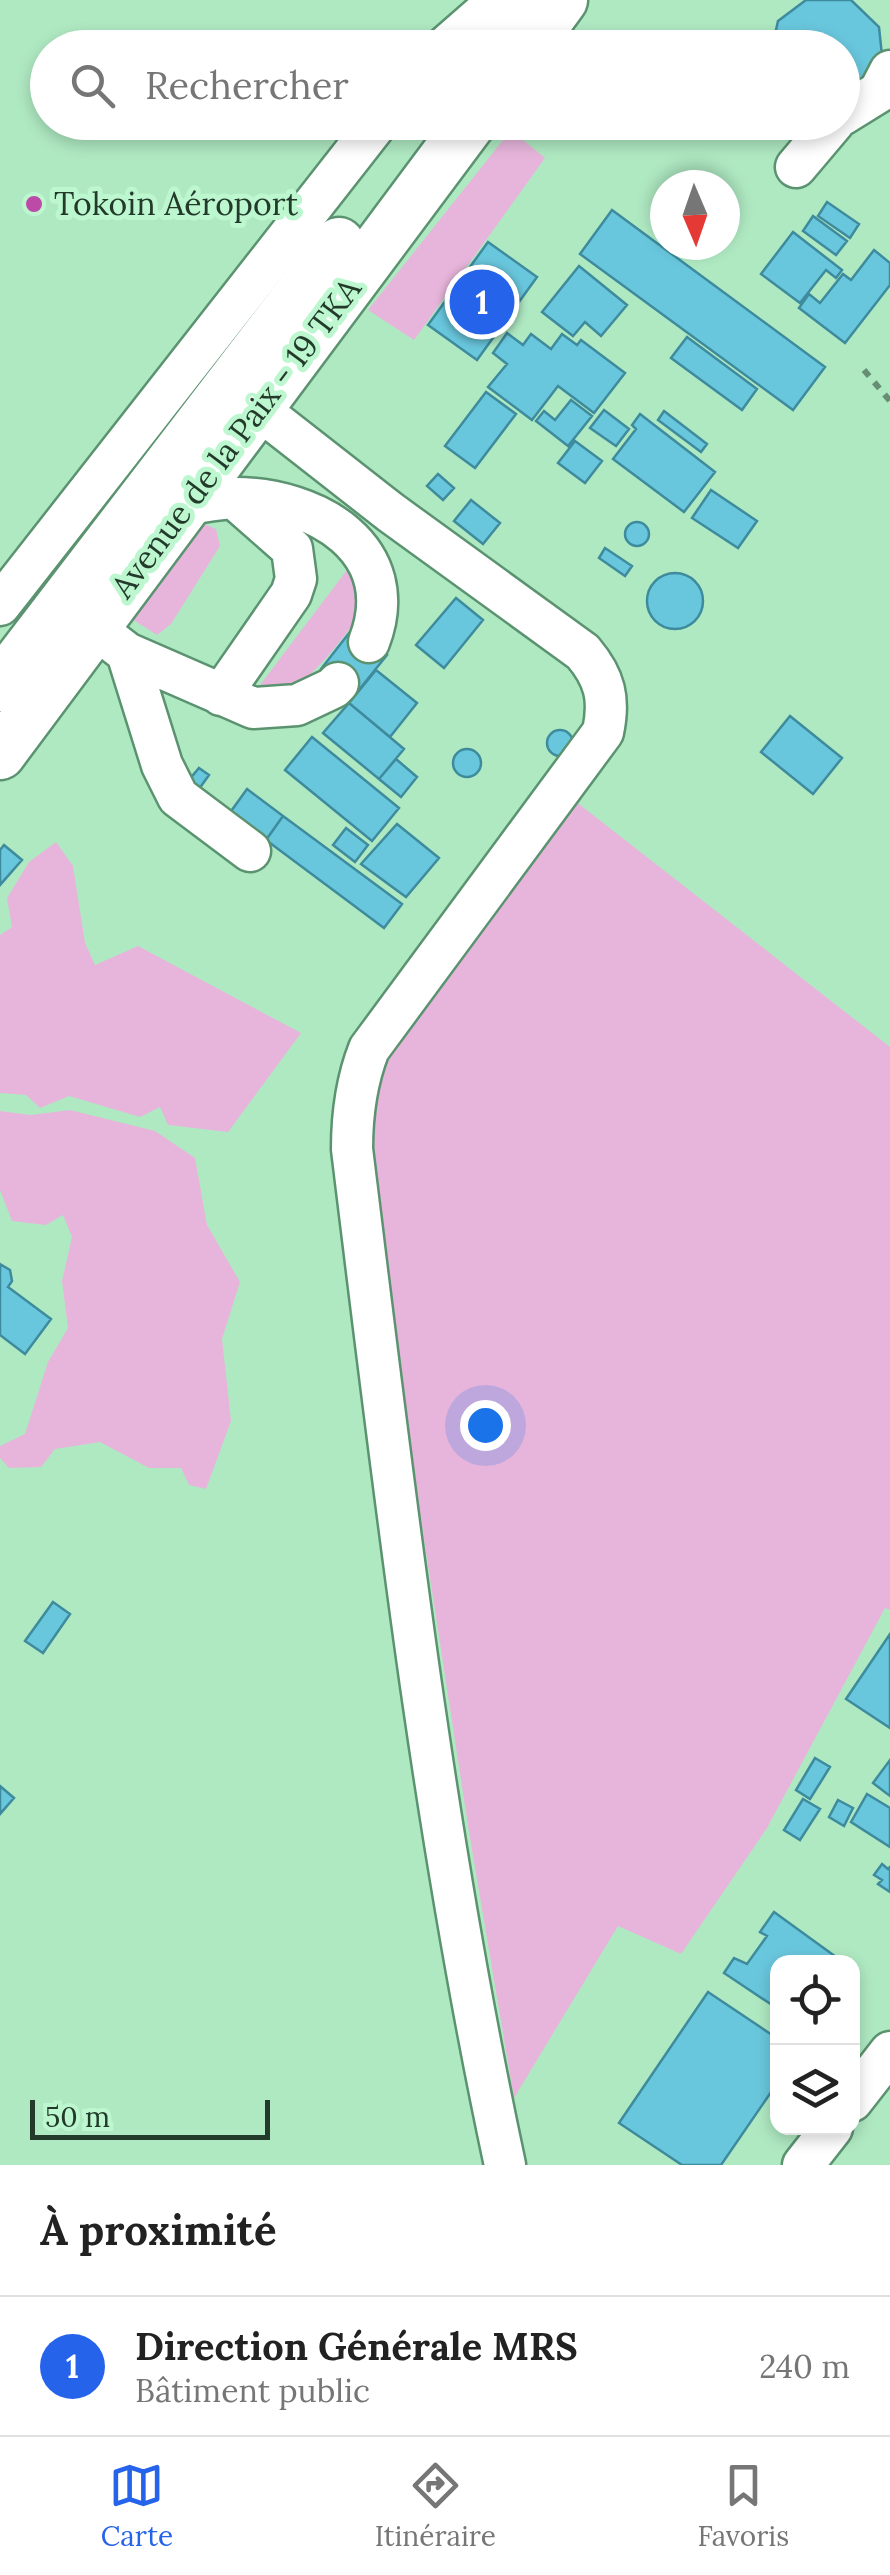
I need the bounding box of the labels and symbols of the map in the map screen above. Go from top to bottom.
north arrow [650,170,740,260]
place label: Tokoin Aéroport [54,183,299,224]
marker: Tokoin Aéroport [23,193,45,215]
pin: 1 [450,264,514,340]
street label: Avenue de la Paix - 19 TKA [101,269,370,607]
your location [460,1400,511,1451]
scale bar [30,2095,270,2140]

